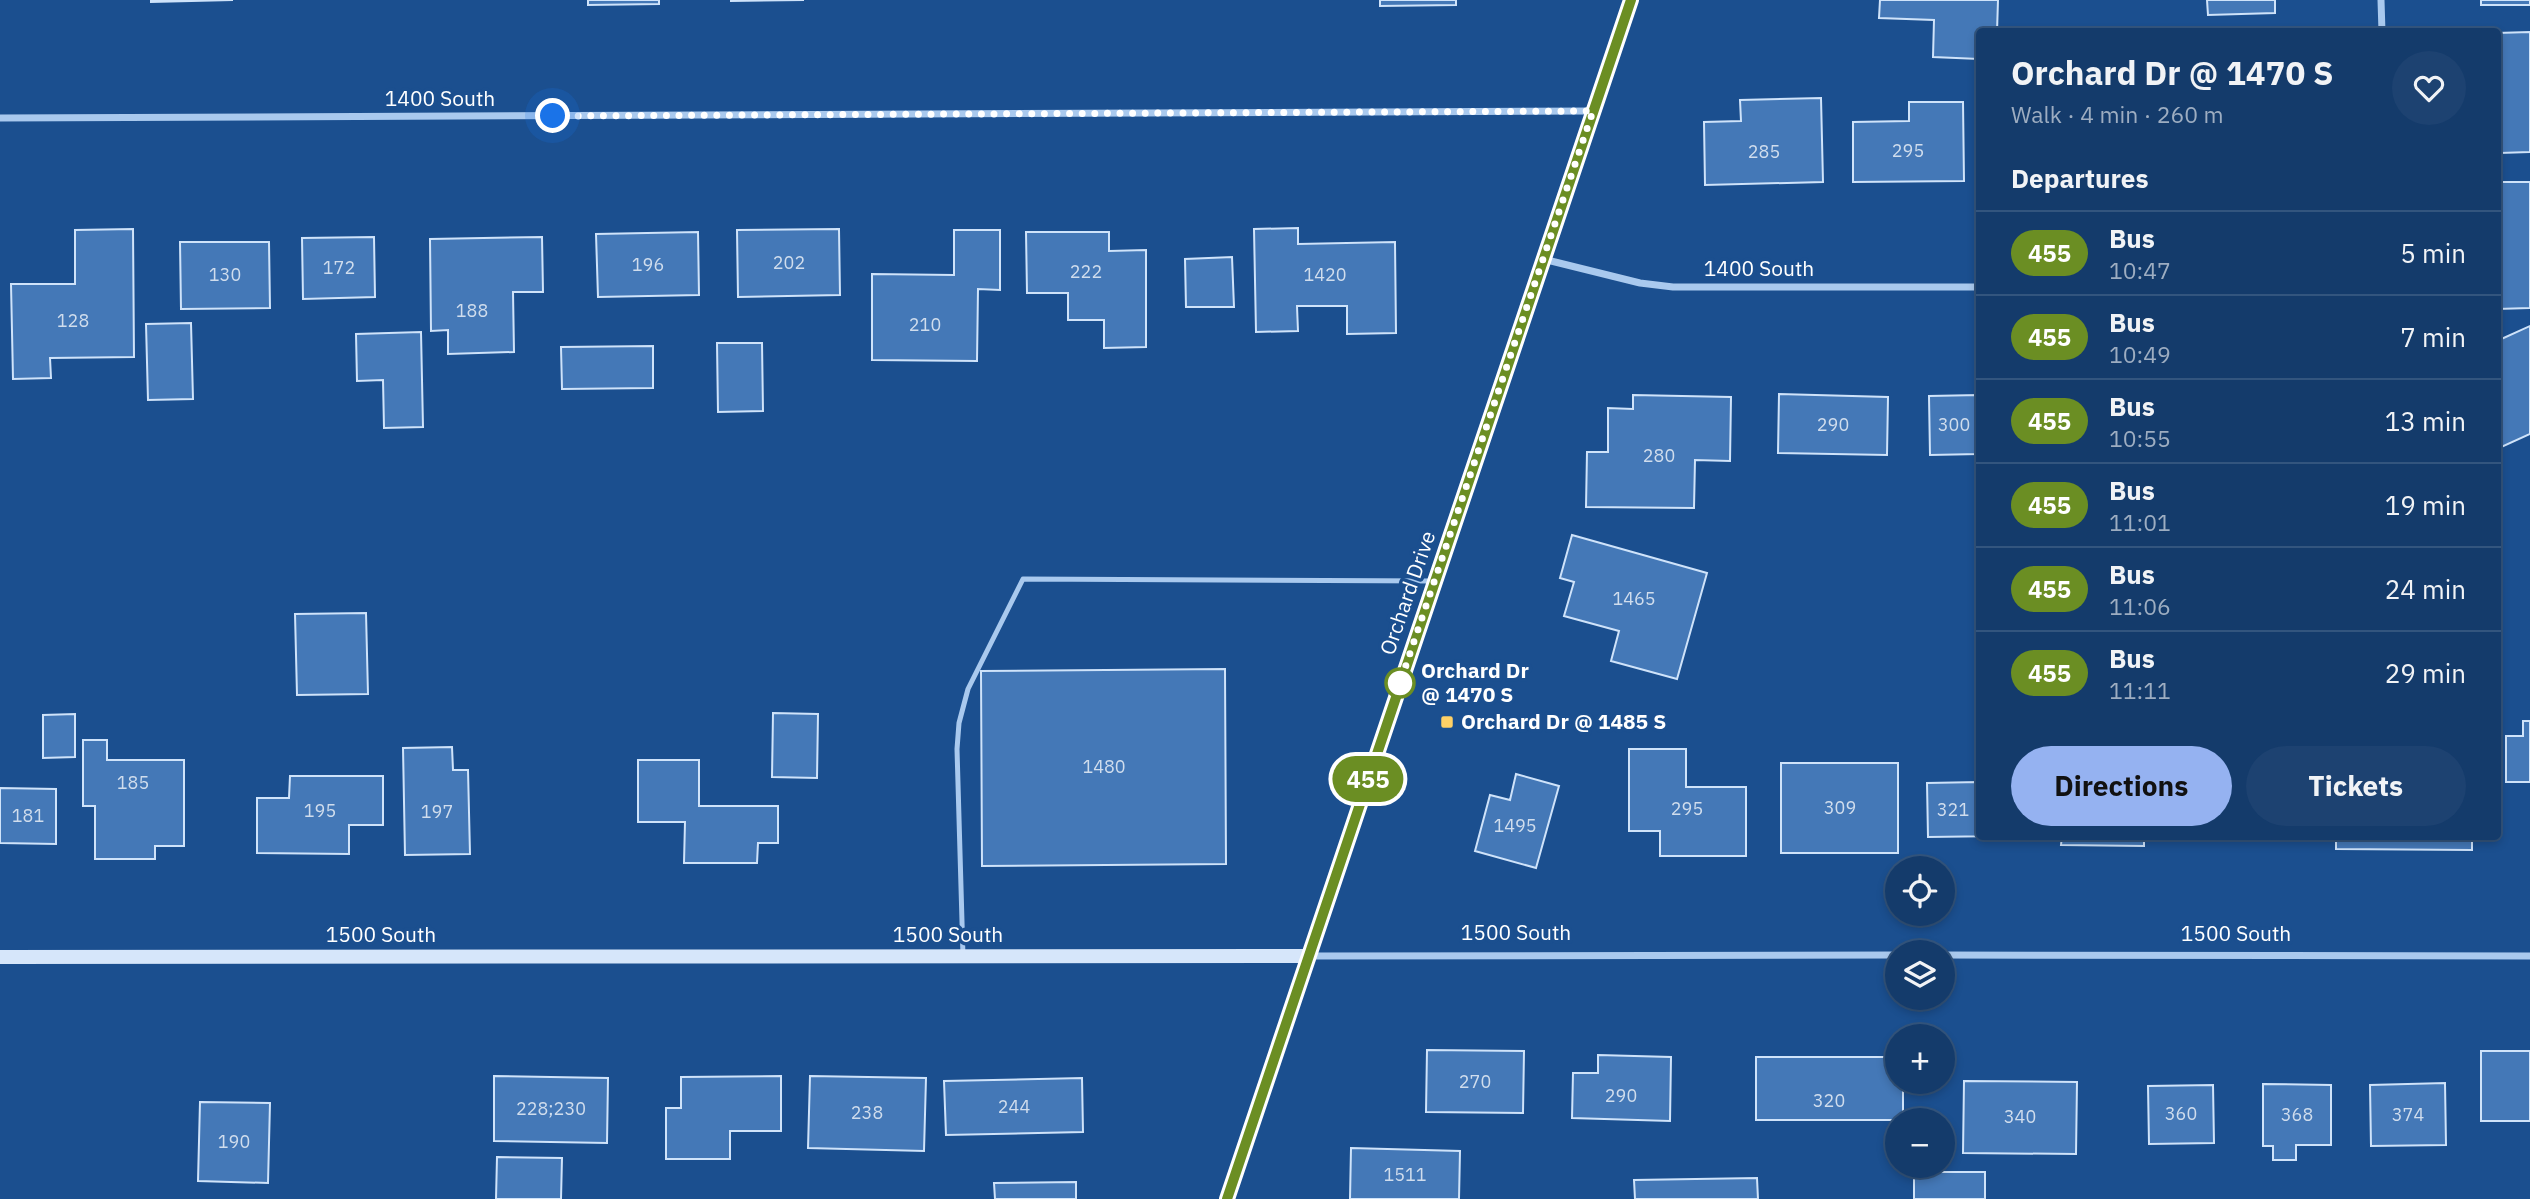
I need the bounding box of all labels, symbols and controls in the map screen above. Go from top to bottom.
text: Orchard Dr @ 1470 S [2011,51,2334,94]
button: heart [2392,51,2466,125]
street label: 1400 South [385,84,495,112]
your location [535,98,570,133]
text: Walk · 4 min · 260 m [2011,99,2224,129]
house number: 295 [1892,139,1924,162]
house number: 285 [1748,140,1780,163]
text: Departures [2011,161,2149,195]
text: Bus [2109,221,2155,255]
text: 5 min [2400,236,2466,270]
text: 455 [2028,237,2071,269]
house number: 202 [773,251,805,274]
house number: 196 [632,253,664,276]
street label: 1400 South [1704,254,1814,282]
text: 10:47 [2109,255,2171,285]
house number: 172 [323,256,355,279]
house number: 222 [1070,260,1102,283]
house number: 130 [209,263,241,286]
house number: 1420 [1303,263,1347,286]
house number: 188 [456,299,488,322]
text: Bus [2109,305,2155,339]
house number: 128 [57,309,89,332]
house number: 210 [909,313,941,336]
text: 7 min [2400,320,2466,354]
text: 455 [2028,321,2071,353]
text: 10:49 [2109,339,2171,369]
text: Bus [2109,389,2155,423]
text: 13 min [2385,404,2466,438]
text: 455 [2028,405,2071,437]
house number: 290 [1817,413,1849,436]
house number: 300 [1938,413,1970,436]
text: 10:55 [2109,423,2171,453]
house number: 280 [1643,444,1675,467]
text: Bus [2109,473,2155,507]
text: 19 min [2385,488,2466,522]
text: 455 [2028,489,2071,521]
text: 11:01 [2109,507,2171,537]
street label: Orchard Drive [1373,527,1441,659]
text: Bus [2109,557,2155,591]
text: 24 min [2385,572,2466,606]
text: 455 [2028,573,2071,605]
house number: 1465 [1612,587,1656,610]
text: 11:06 [2109,591,2171,621]
text: Bus [2109,641,2155,675]
place label: Orchard Dr @ 1470 S [1421,656,1529,708]
text: 29 min [2385,656,2466,690]
text: 455 [2028,657,2071,689]
marker: Orchard Dr @ 1470 S [1385,668,1415,698]
text: 11:11 [2109,675,2171,705]
place label: Orchard Dr @ 1485 S [1461,707,1666,735]
marker: Orchard Dr @ 1485 S [1439,714,1455,730]
button: Directions [2011,746,2232,826]
button: Tickets [2246,746,2466,826]
house number: 1480 [1082,755,1126,778]
line badge: 455 [1328,756,1408,802]
text: 455 [1346,763,1390,795]
house number: 185 [117,771,149,794]
house number: 309 [1824,796,1856,819]
house number: 295 [1671,797,1703,820]
house number: 321 [1937,798,1969,821]
house number: 195 [304,799,336,822]
house number: 197 [421,800,453,823]
house number: 181 [12,804,44,827]
house number: 1495 [1493,814,1537,837]
map controls [1885,856,1955,1178]
button: locate [1885,856,1955,926]
street label: 1500 South [1461,918,1571,946]
street label: 1500 South [2181,919,2291,947]
street label: 1500 South [326,920,436,948]
street label: 1500 South [893,920,1003,948]
button: layers [1885,940,1955,1010]
button: + [1885,1024,1955,1094]
house number: 270 [1459,1070,1491,1093]
house number: 290 [1605,1084,1637,1107]
house number: 320 [1813,1089,1845,1112]
house number: 244 [998,1095,1030,1118]
house number: 228;230 [516,1097,586,1120]
house number: 238 [851,1101,883,1124]
house number: 360 [2165,1102,2197,1125]
house number: 368 [2281,1103,2313,1126]
house number: 374 [2392,1103,2424,1126]
house number: 340 [2004,1105,2036,1128]
button: − [1885,1108,1955,1178]
house number: 190 [218,1130,250,1153]
house number: 1511 [1383,1163,1427,1186]

